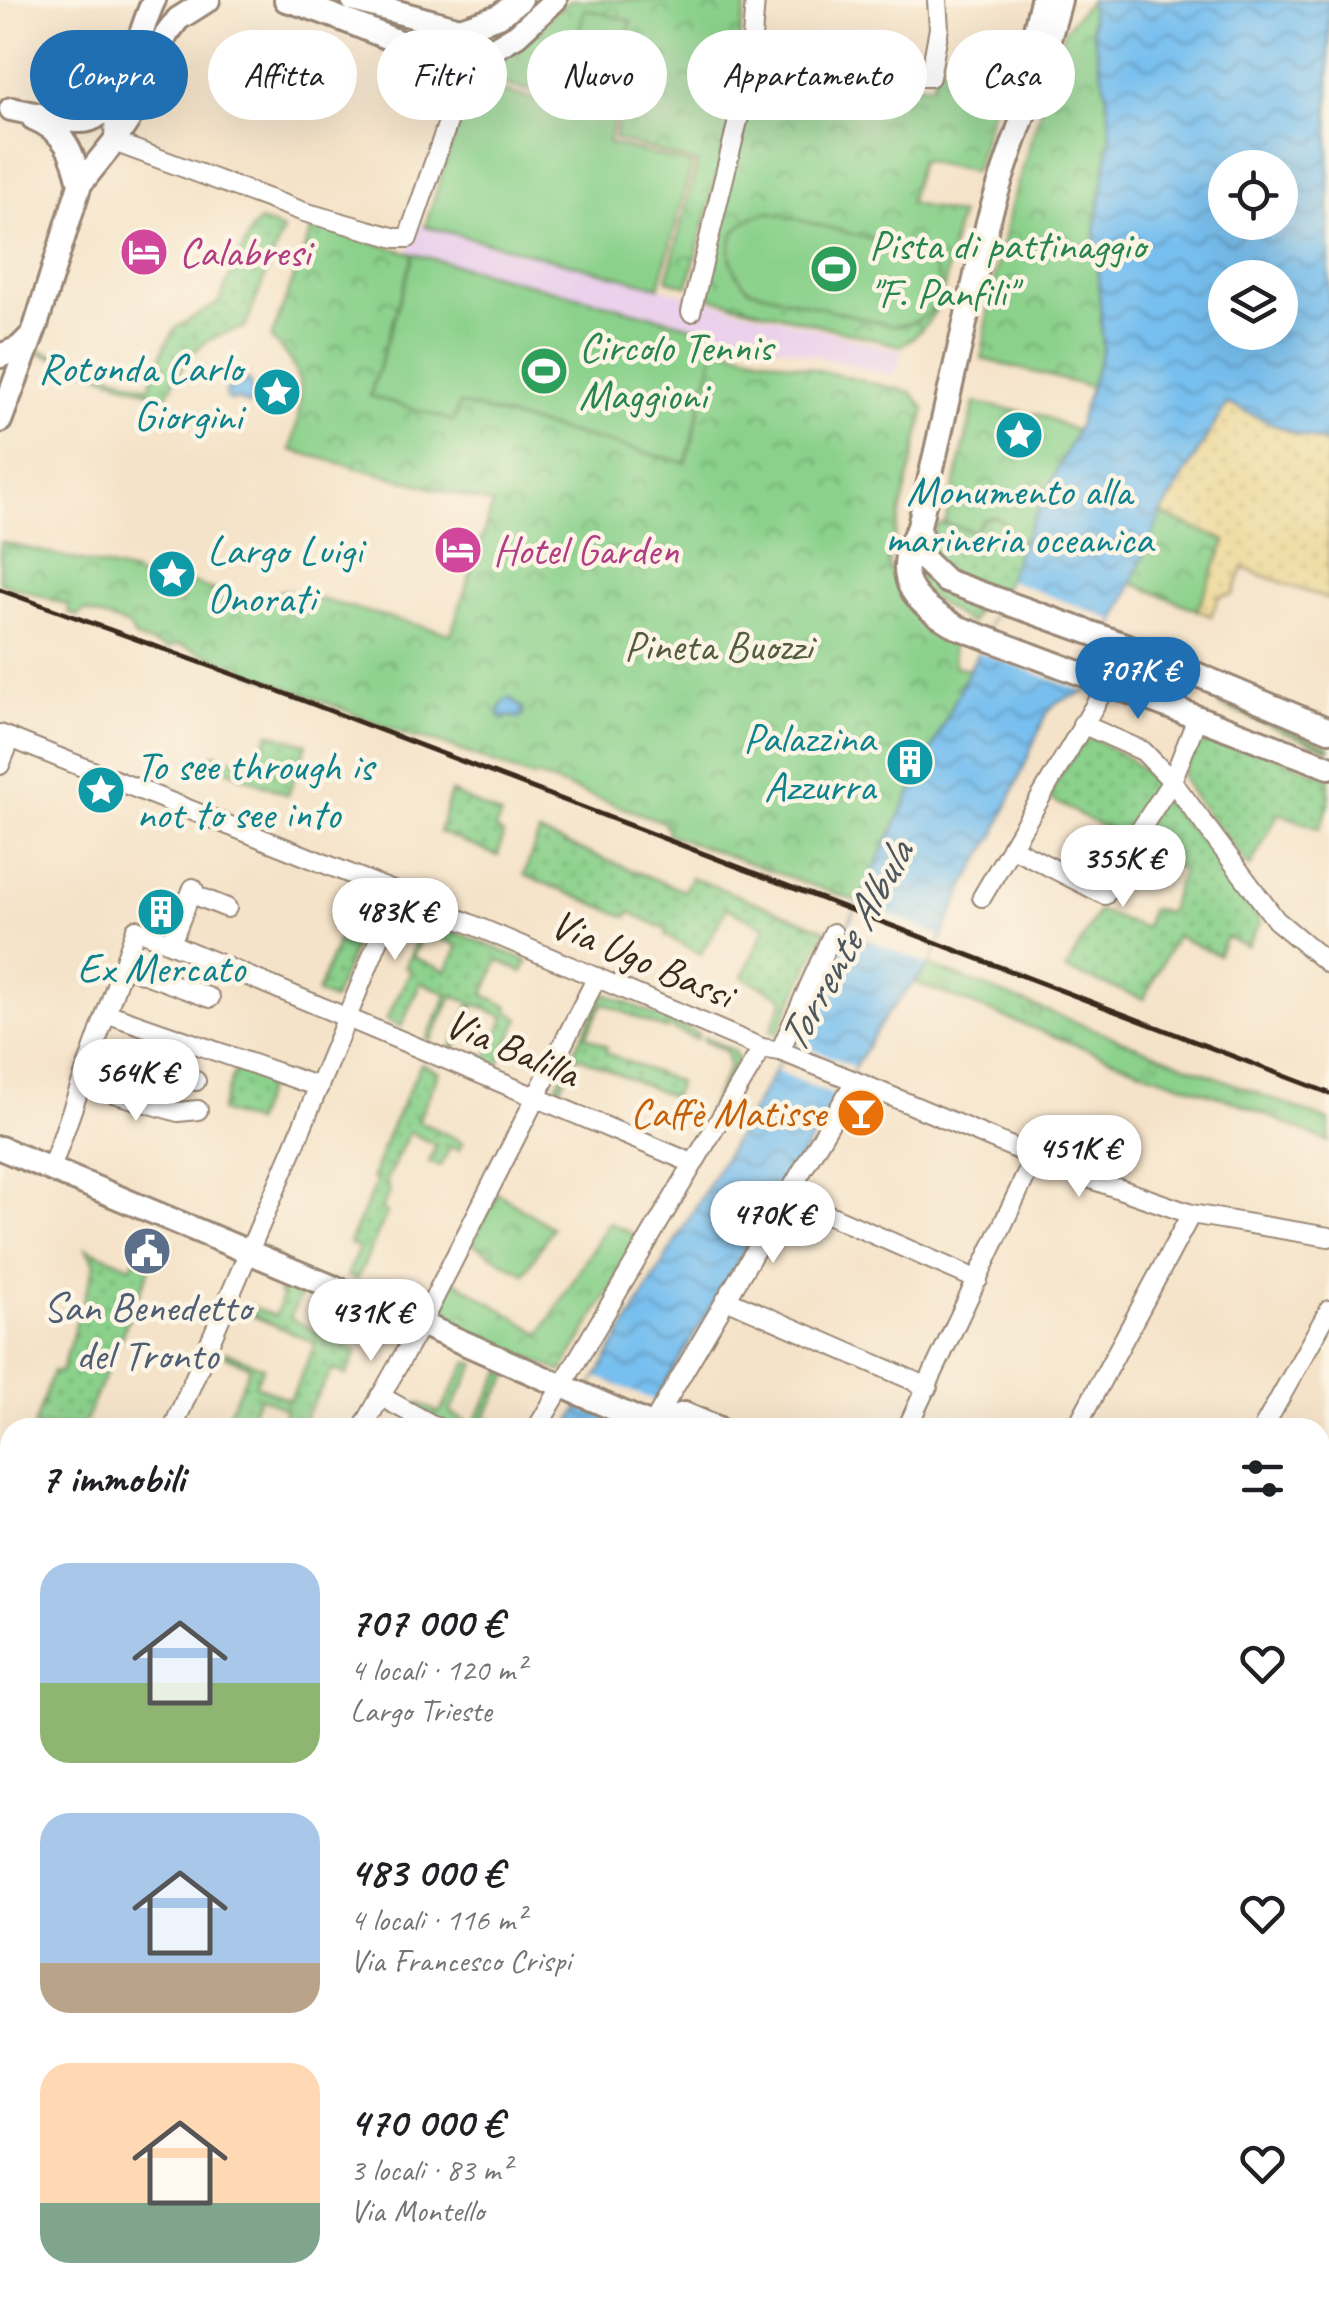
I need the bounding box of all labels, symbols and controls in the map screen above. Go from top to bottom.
chip: Compra [30,30,188,120]
chip: Affitta [208,30,357,120]
chip: Filtri [377,30,507,120]
chip: Nuovo [527,30,667,120]
chip: Appartamento [687,30,927,120]
chip: Casa [947,30,1075,120]
map controls [1208,150,1298,350]
button: locate [1208,150,1298,240]
place label: Pista di pattinaggio "F. Panfili" [869,219,1149,320]
hotel icon: Calabresi [118,226,170,278]
place label: Calabresi [179,226,315,279]
sports icon: Pista di pattinaggio "F. Panfili" [808,243,860,295]
button: layers [1208,260,1298,350]
place label: Circolo Tennis Maggioni [579,321,776,422]
place label: Rotonda Carlo Giorgini [38,342,247,443]
sports icon: Circolo Tennis Maggioni [518,345,570,397]
place icon: Rotonda Carlo Giorgini [251,366,303,418]
place icon: Monumento alla marineria oceanica [993,409,1045,461]
place label: Monumento alla marineria oceanica [885,465,1155,566]
place label: Largo Luigi Onorati [207,524,367,625]
hotel icon: Hotel Garden [432,524,484,576]
place label: Hotel Garden [493,524,680,577]
place icon: Largo Luigi Onorati [146,548,198,600]
park label: Pineta Buozzi [624,620,817,673]
pin: 707K € [1057,637,1219,722]
text: 707K € [1097,649,1179,690]
place label: Palazzina Azzurra [743,712,878,813]
building icon: Palazzina Azzurra [884,736,936,788]
place label: To see through is not to see into [136,740,377,841]
place icon: To see through is not to see into [75,764,127,816]
pin: 355K € [1042,825,1204,910]
water label: Torrente Albula [764,828,928,1063]
text: 355K € [1083,837,1163,878]
pin: 483K € [314,878,476,963]
building icon: Ex Mercato [135,886,187,938]
text: 483K € [354,890,436,931]
street label: Via Ugo Bassi [543,897,746,1023]
place label: Ex Mercato [77,942,247,995]
street label: Via Balilla [437,996,590,1101]
pin: 564K € [55,1039,217,1124]
text: 564K € [95,1051,177,1092]
place label: Caffè Matisse [630,1087,828,1140]
bar icon: Caffè Matisse [835,1087,887,1139]
pin: 451K € [998,1115,1160,1200]
text: 451K € [1038,1127,1120,1168]
pin: 470K € [692,1181,854,1266]
text: 470K € [732,1193,814,1234]
public building icon: San Benedetto del Tronto [121,1225,173,1277]
pin: 431K € [290,1279,452,1364]
place label: San Benedetto del Tronto [43,1281,255,1382]
text: 431K € [330,1291,412,1332]
icon: filters [1235,1451,1290,1506]
text: 7 immobili [40,1452,185,1505]
text: 707 000 € [350,1596,502,1649]
icon: home [120,1603,240,1723]
icon: heart [1235,1636,1290,1691]
text: 4 locali · 120 m² [350,1649,525,1690]
text: Largo Trieste [350,1690,492,1731]
text: 483 000 € [350,1846,503,1899]
icon: home [120,1853,240,1973]
icon: heart [1235,1886,1290,1941]
text: 4 locali · 116 m² [350,1899,525,1940]
text: Via Francesco Crispi [350,1940,571,1981]
text: 470 000 € [350,2096,502,2149]
icon: home [120,2103,240,2223]
icon: heart [1235,2136,1290,2191]
text: 3 locali · 83 m² [350,2149,510,2190]
text: Via Montello [350,2190,484,2231]

